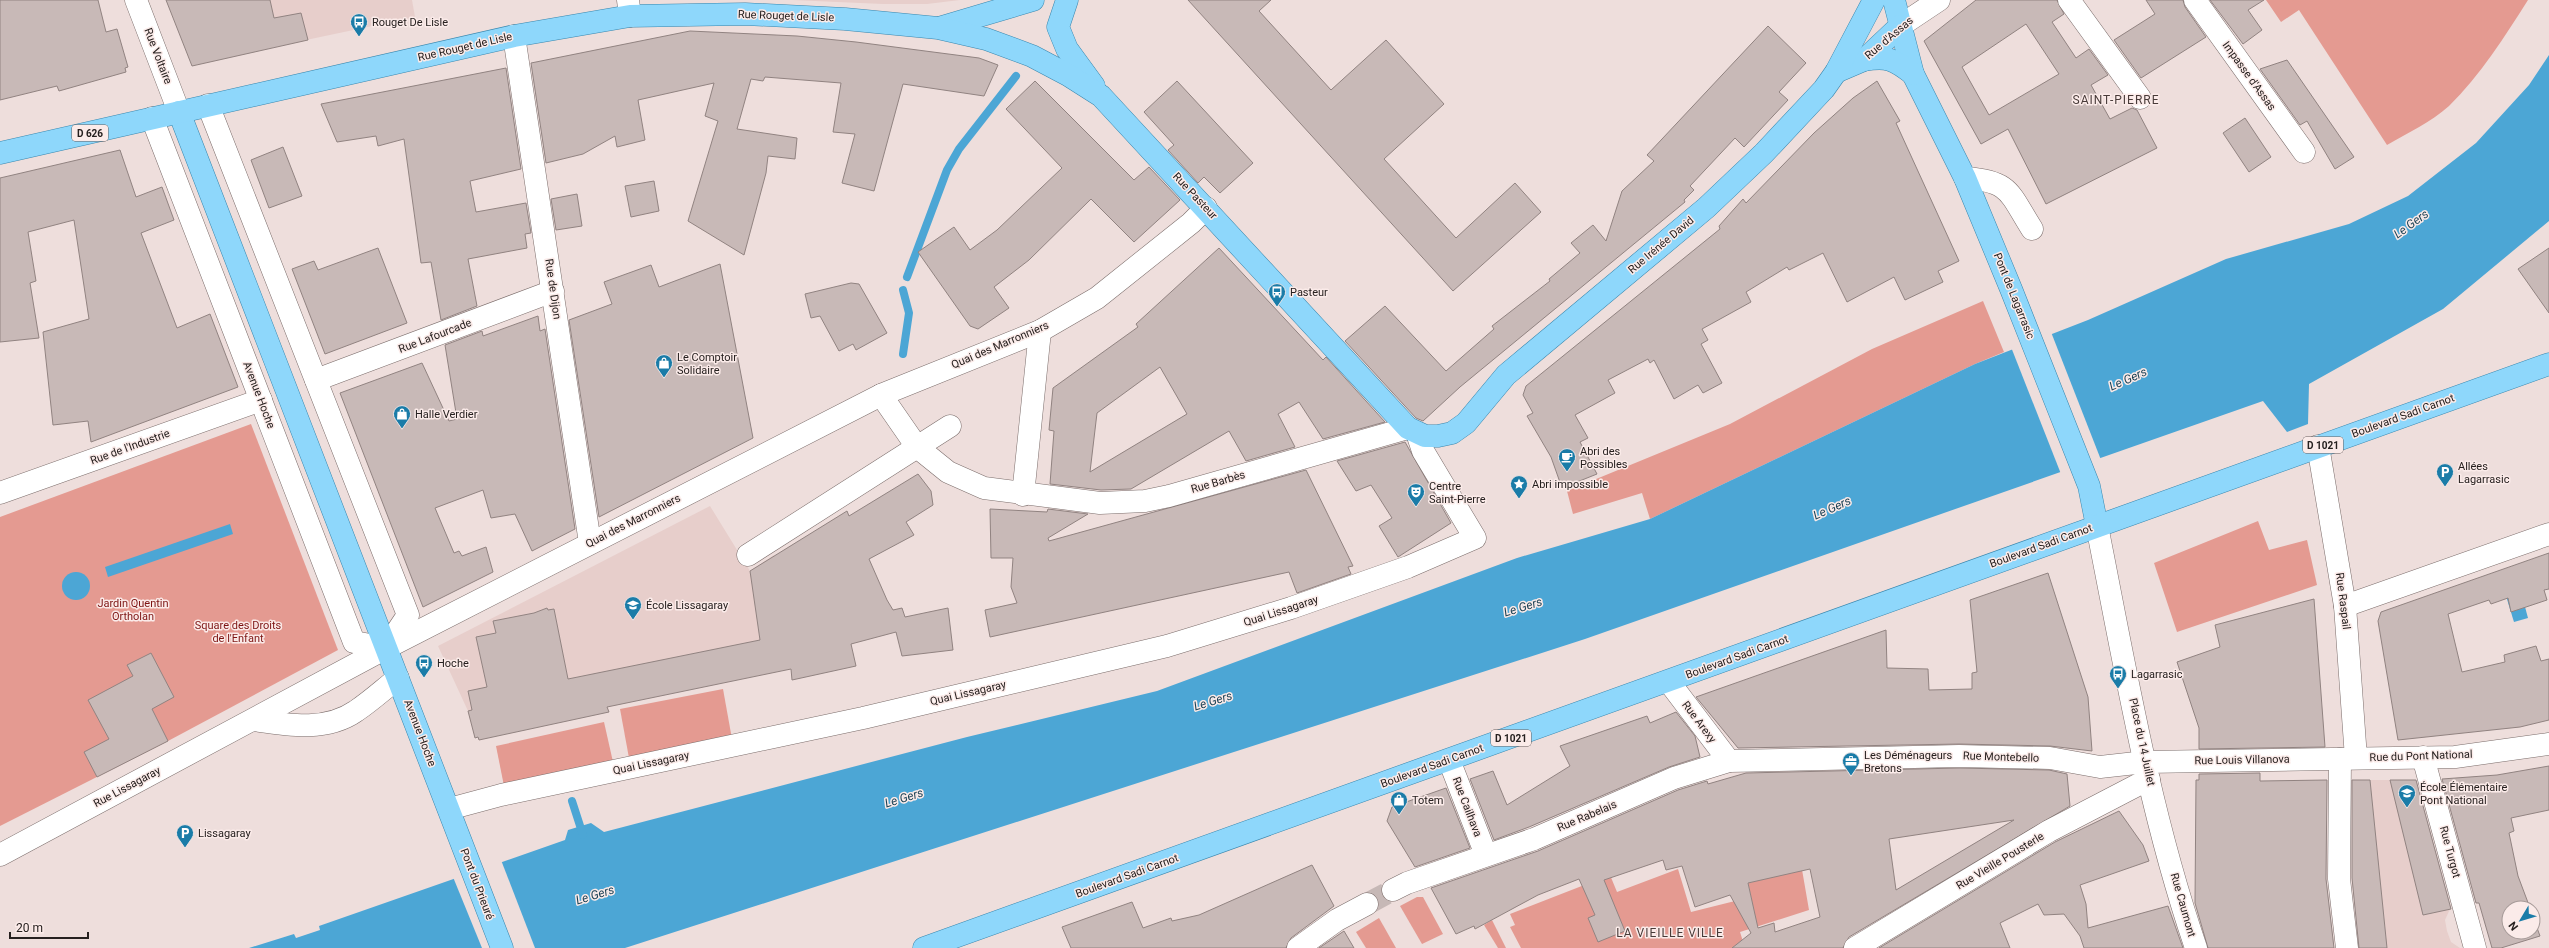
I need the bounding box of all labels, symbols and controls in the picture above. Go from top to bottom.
street label: Rue Rouget de Lisle [738,8,835,24]
bus stop icon: Rouget De Lisle [349,12,369,37]
street label: Rue d'Assas [1862,14,1916,62]
place label: Rouget De Lisle [372,16,448,29]
street label: Rue Voltaire [141,26,175,86]
street label: Rue Rouget de Lisle [417,30,514,64]
street label: Impasse d'Assas [2220,39,2279,113]
district label: SAINT-PIERRE [2073,93,2160,107]
road number: D 626 [72,125,108,141]
street label: Rue Pasteur [1170,170,1220,222]
water label: Le Gers [2391,207,2431,241]
street label: Rue Irénée David [1626,214,1696,276]
street label: Pont de Lagarrasic [1991,251,2037,341]
street label: Rue de Dijon [542,258,564,320]
bus stop icon: Pasteur [1267,282,1287,307]
place label: Pasteur [1290,286,1328,299]
street label: Rue Lafourcade [397,316,473,356]
street label: Quai des Marronniers [949,318,1051,371]
place label: Le Comptoir Solidaire [677,351,737,377]
shop icon: Le Comptoir Solidaire [654,353,674,378]
street label: Avenue Hoche [240,360,278,430]
water label: Le Gers [2107,365,2149,393]
street label: Boulevard Sadi Carnot [2350,391,2457,441]
shop icon: Halle Verdier [392,404,412,429]
place label: Halle Verdier [415,408,478,421]
street label: Rue de l'Industrie [88,427,172,467]
road number: D 1021 [2303,437,2343,453]
place label: Abri des Possibles [1580,445,1628,471]
cafe icon: Abri des Possibles [1557,447,1577,472]
place label: Allées Lagarrasic [2458,460,2510,486]
parking icon: Allées Lagarrasic [2435,462,2455,487]
street label: Rue Barbès [1189,468,1247,496]
place icon: Abri impossible [1509,474,1529,499]
place label: Abri impossible [1532,478,1608,491]
place label: Centre Saint-Pierre [1429,480,1486,506]
theatre icon: Centre Saint-Pierre [1406,482,1426,507]
street label: Quai des Marronniers [583,491,683,551]
water label: Le Gers [1811,494,1853,522]
street label: Boulevard Sadi Carnot [1988,521,2095,571]
street label: Rue Raspail [2333,572,2353,630]
street label: Quai Lissagaray [1242,593,1321,629]
school or university icon: École Lissagaray [623,595,643,620]
water label: Le Gers [1502,595,1544,619]
park label: Jardin Quentin Ortholan [97,597,169,623]
place label: École Lissagaray [646,599,729,612]
park label: Square des Droits de l'Enfant [195,619,282,645]
street label: Boulevard Sadi Carnot [1684,632,1791,682]
bus stop icon: Hoche [414,653,434,678]
place label: Hoche [437,657,469,670]
bus stop icon: Lagarrasic [2108,664,2128,689]
place label: Lagarrasic [2131,668,2183,681]
street label: Quai Lissagaray [929,678,1008,708]
water label: Le Gers [1192,689,1234,713]
street label: Place du 14 Juillet [2126,697,2158,788]
street label: Avenue Hoche [401,698,439,768]
street label: Rue Arexy [1679,699,1719,746]
road number: D 1021 [1491,730,1531,746]
street label: Boulevard Sadi Carnot [1379,741,1486,791]
street label: Quai Lissagaray [612,748,691,777]
street label: Rue du Pont National [2369,748,2473,764]
place label: Les Déménageurs Bretons [1864,749,1953,775]
street label: Rue Montebello [1963,749,2039,765]
office icon: Les Déménageurs Bretons [1841,751,1861,776]
street label: Rue Louis Villanova [2194,753,2290,767]
street label: Rue Lissagaray [91,763,163,810]
street label: Rue Cailhava [1450,775,1484,839]
place label: École Élémentaire Pont National [2420,781,2508,807]
school or university icon: École Élémentaire Pont National [2397,783,2417,808]
water label: Le Gers [883,786,925,810]
shop icon: Totem [1389,790,1409,815]
place label: Totem [1412,794,1443,807]
street label: Rue Rabelais [1555,798,1619,834]
parking icon: Lissagaray [175,823,195,848]
street label: Rue Turgot [2437,825,2463,880]
place label: Lissagaray [198,827,252,840]
street label: Rue Vieille Pousterle [1954,830,2046,892]
street label: Pont du Prieuré [457,847,497,922]
street label: Boulevard Sadi Carnot [1074,851,1181,901]
street label: Rue Caumont [2168,871,2198,939]
water label: Le Gers [574,883,616,907]
north arrow [2501,900,2541,940]
scale bar [10,914,88,940]
text: N [2506,919,2521,933]
text: 20 m [16,921,43,935]
district label: LA VIEILLE VILLE [1616,926,1724,940]

